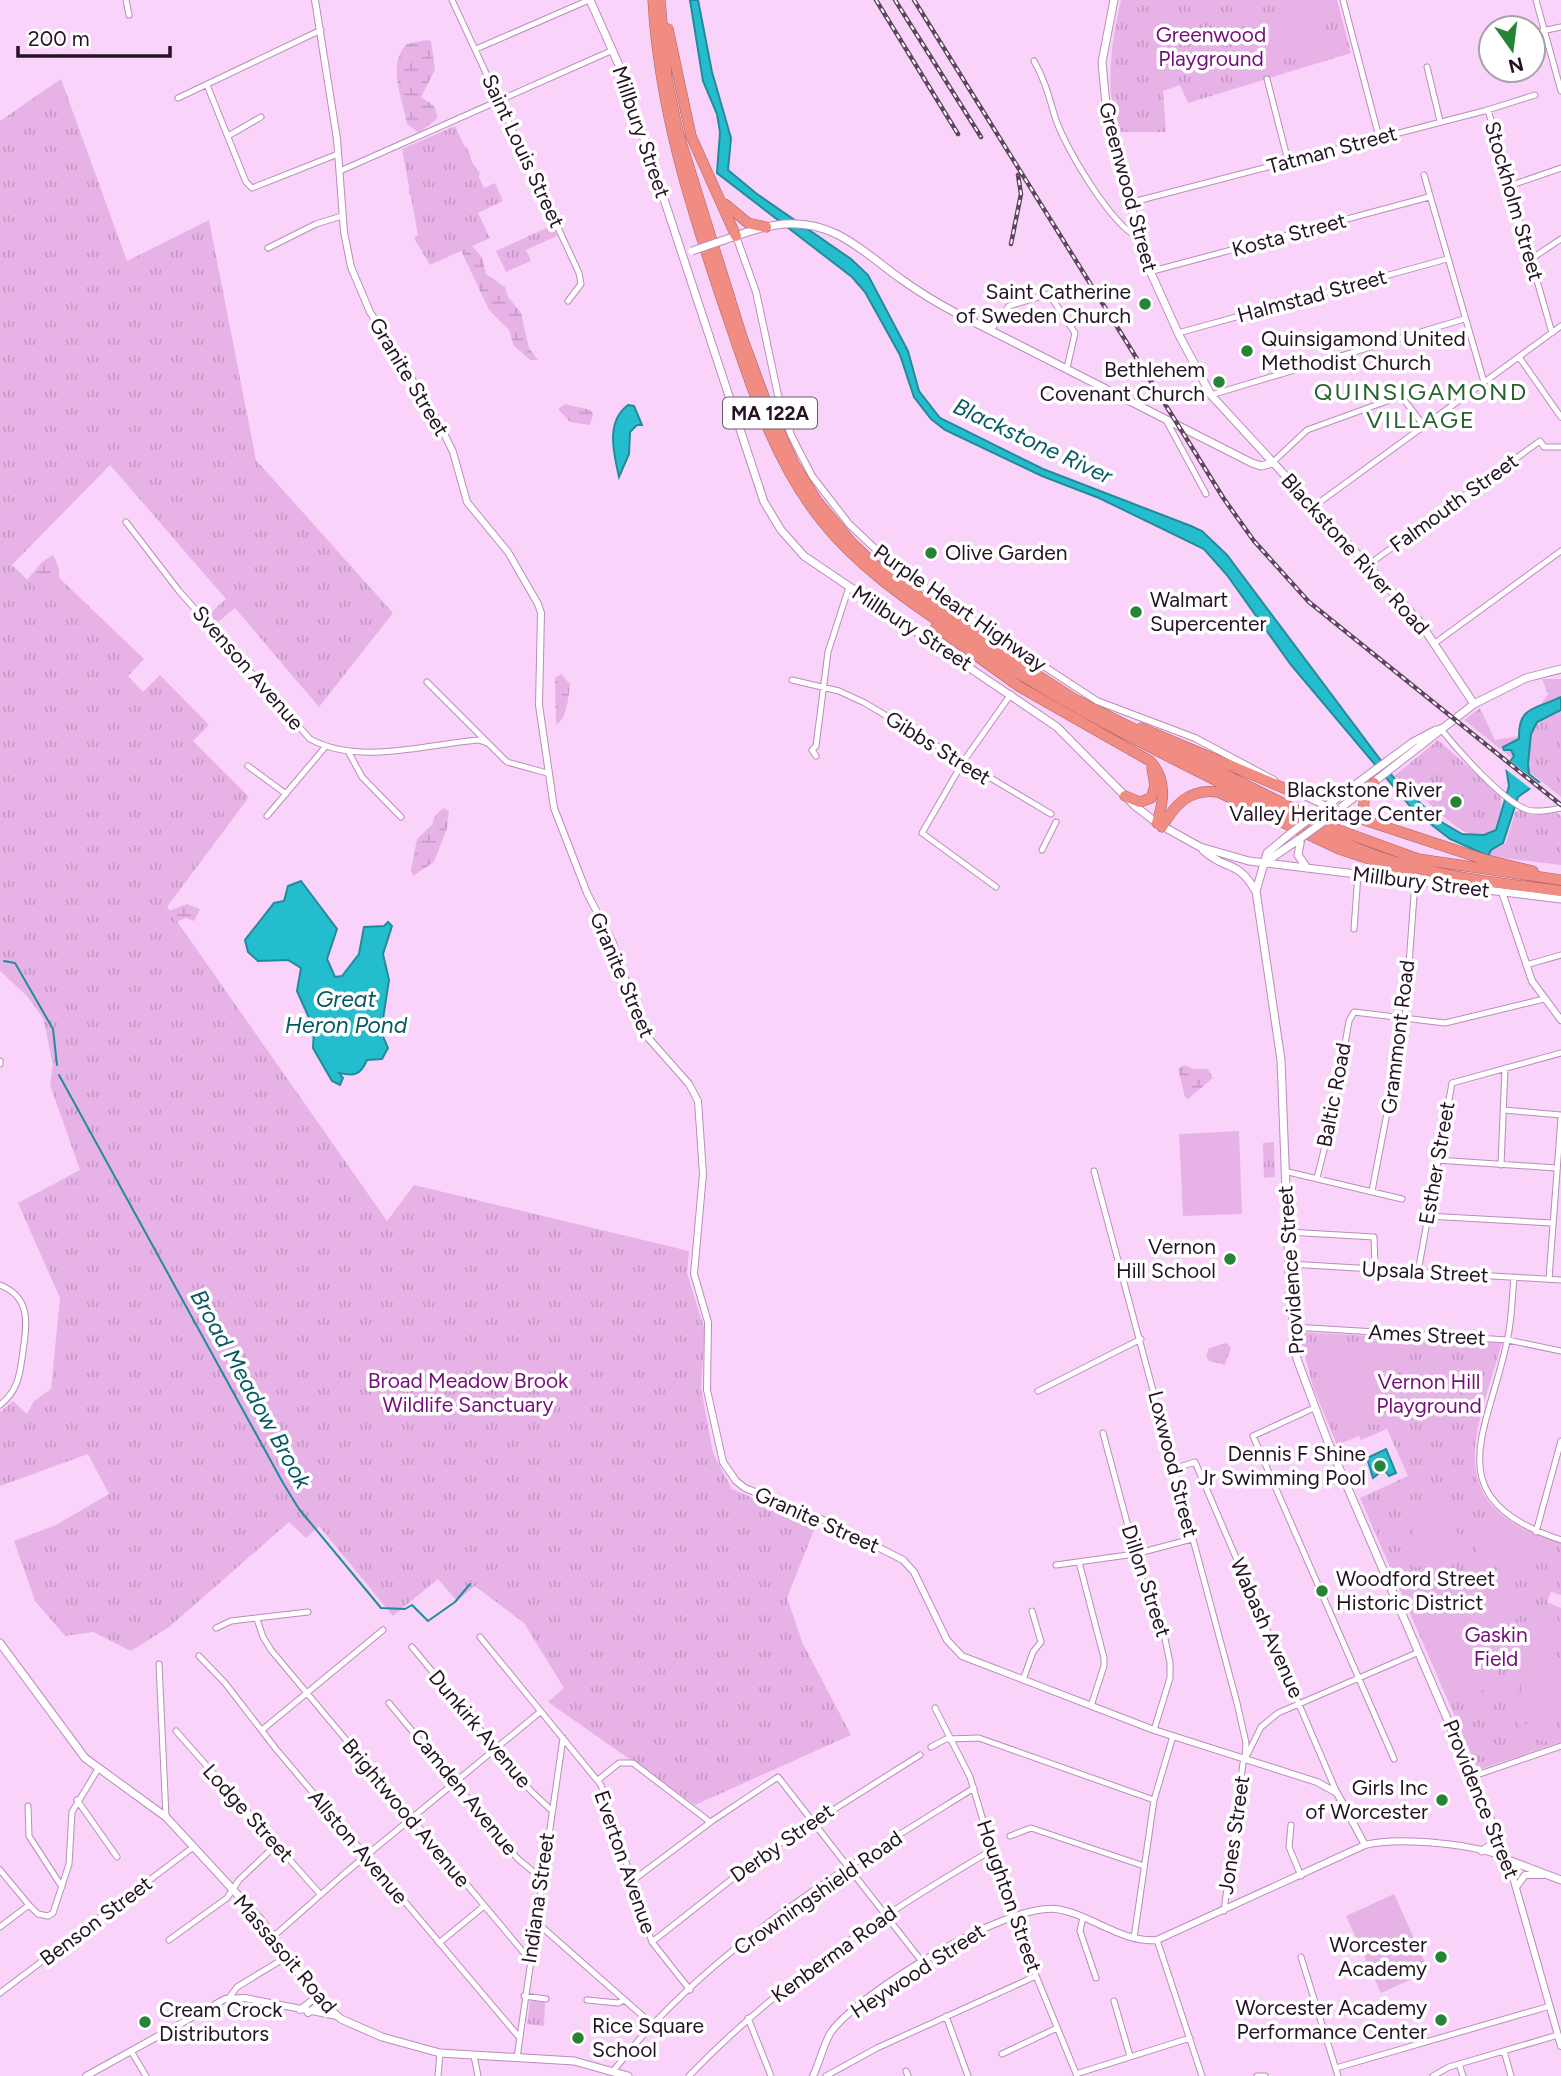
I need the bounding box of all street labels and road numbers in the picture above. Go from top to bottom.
street label: Millbury Street [607,63,676,201]
street label: Saint Louis Street [477,70,570,232]
street label: Greenwood Street [1094,99,1163,274]
street label: Stockholm Street [1480,118,1549,284]
street label: Tatman Street [1264,120,1400,179]
street label: Kosta Street [1229,207,1349,262]
street label: Halmstad Street [1234,264,1389,327]
street label: Granite Street [364,313,455,441]
road number: MA 122A [723,398,817,428]
street label: Falmouth Street [1385,448,1523,557]
street label: Blackstone River Road [1276,468,1434,640]
street label: Purple Heart Highway [869,539,1051,677]
street label: Millbury Street [848,580,977,676]
street label: Svenson Avenue [188,600,309,735]
street label: Gibbs Street [881,705,995,790]
street label: Millbury Street [1351,861,1491,902]
street label: Granite Street [585,908,660,1041]
street label: Grammont Road [1376,959,1419,1115]
street label: Baltic Road [1311,1041,1356,1149]
street label: Esther Street [1413,1099,1460,1226]
street label: Providence Street [1272,1185,1309,1355]
street label: Upsala Street [1361,1256,1489,1287]
street label: Ames Street [1368,1319,1486,1350]
street label: Loxwood Street [1143,1388,1204,1540]
street label: Granite Street [751,1481,883,1558]
street label: Dillon Street [1117,1522,1176,1640]
street label: Wabash Avenue [1225,1554,1310,1702]
street label: Dunkirk Avenue [424,1665,537,1793]
street label: Providence Street [1438,1716,1525,1882]
street label: Camden Avenue [406,1723,523,1860]
street label: Brightwood Avenue [337,1733,476,1892]
street label: Lodge Street [198,1759,299,1867]
street label: Jones Street [1213,1774,1254,1896]
street label: Allston Avenue [303,1785,413,1909]
street label: Everton Avenue [589,1787,662,1937]
street label: Derby Street [725,1798,838,1887]
street label: Houghton Street [972,1816,1047,1975]
street label: Crowningshield Road [729,1825,907,1960]
street label: Indiana Street [516,1831,559,1965]
street label: Benson Street [35,1870,157,1971]
street label: Massasoit Road [229,1889,342,2018]
street label: Kenberma Road [766,1900,901,2007]
street label: Heywood Street [846,1918,990,2023]

